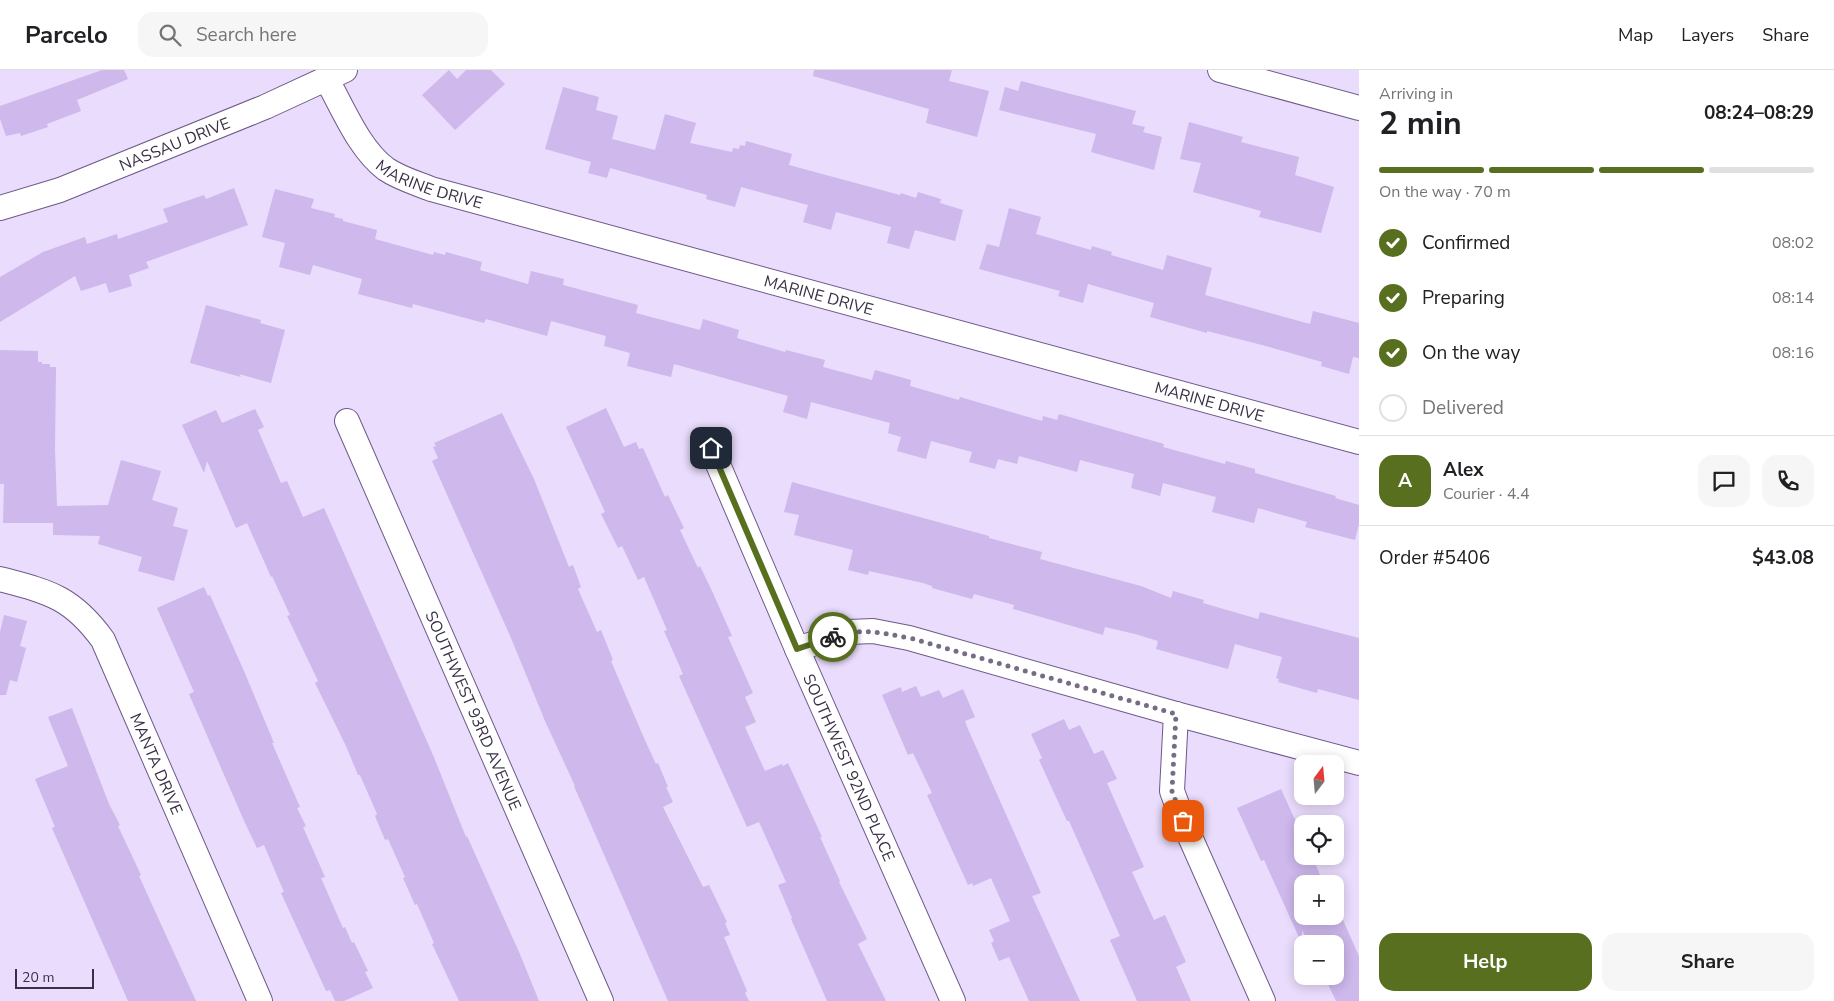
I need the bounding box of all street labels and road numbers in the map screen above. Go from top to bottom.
street label: NASSAU DRIVE [116,112,233,177]
street label: MARINE DRIVE [371,155,485,215]
street label: MARINE DRIVE [761,270,876,321]
street label: MARINE DRIVE [1152,377,1267,428]
street label: SOUTHWEST 93RD AVENUE [420,608,526,814]
street label: SOUTHWEST 92ND PLACE [797,670,900,865]
street label: MANTA DRIVE [124,710,188,818]

